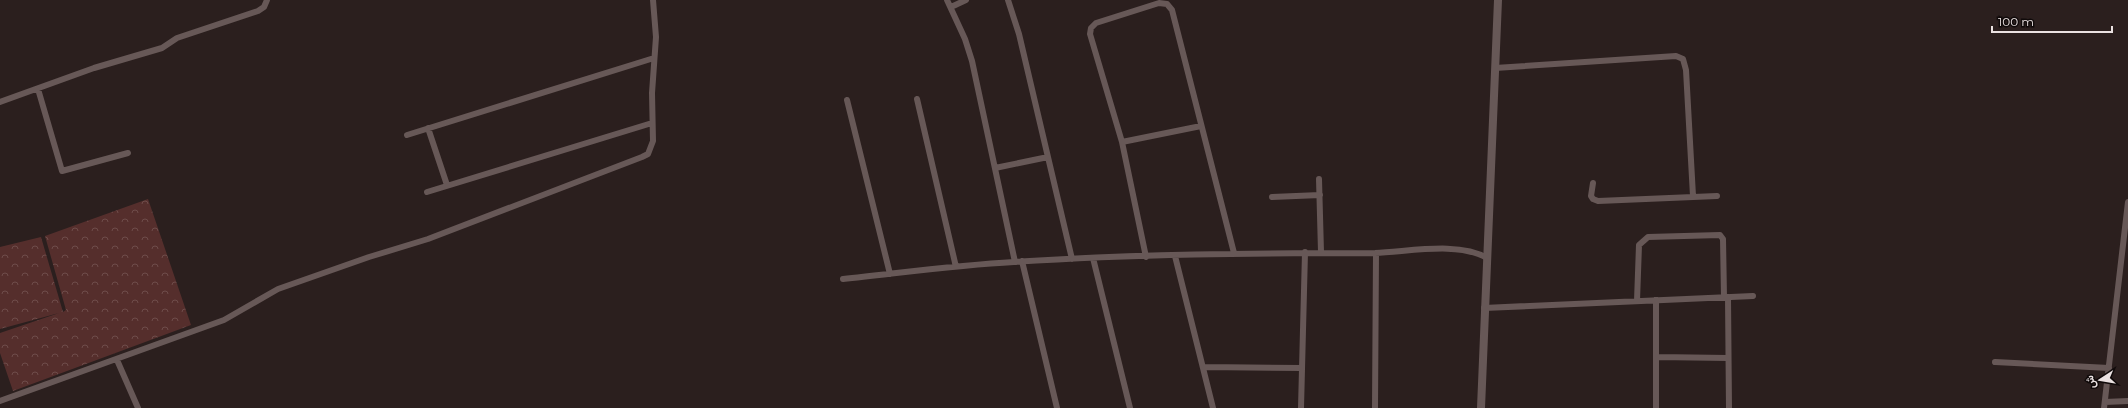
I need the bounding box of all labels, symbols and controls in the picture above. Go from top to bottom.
scale bar [1992,8,2112,34]
text: 100 m [1998,14,2034,29]
north arrow [2080,360,2120,400]
text: ش [2082,374,2098,390]

